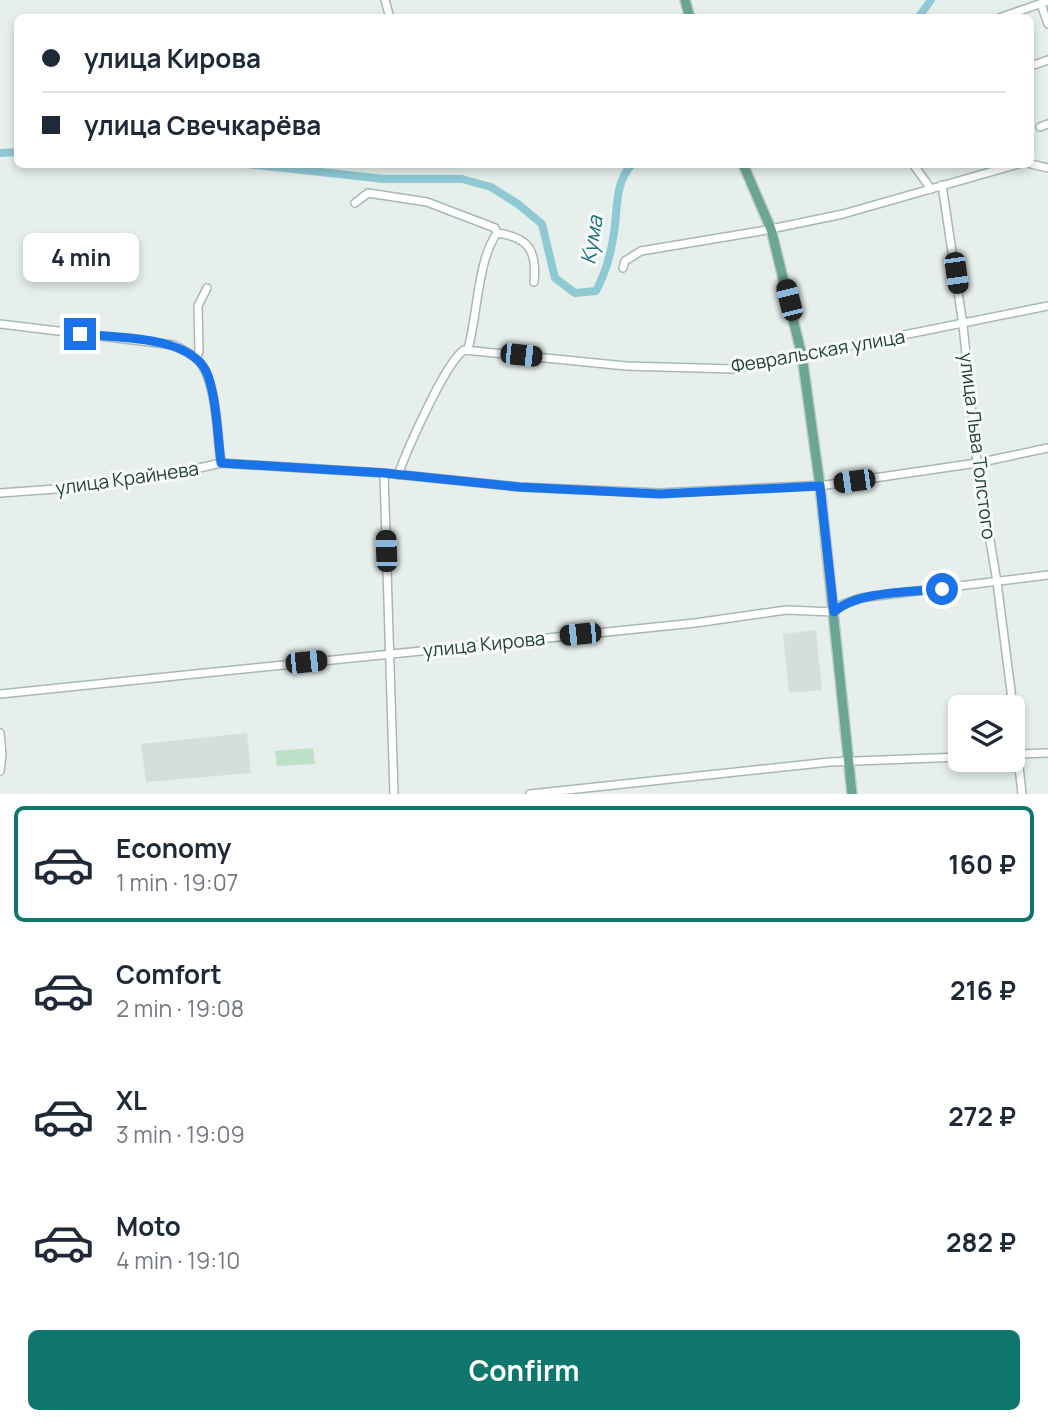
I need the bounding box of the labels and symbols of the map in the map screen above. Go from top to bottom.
water label: Кума [573,212,609,266]
callout: 4 min [22,232,138,282]
car [943,251,970,295]
car [774,277,805,323]
route end [64,318,96,350]
street label: Февральская улица [729,323,907,379]
car [500,342,543,368]
street label: улица Льва Толстого [954,351,1002,541]
street label: улица Крайнева [54,455,200,501]
car [832,468,877,494]
car [375,530,398,572]
route start [926,573,958,605]
car [559,621,602,647]
street label: улица Кирова [422,625,546,663]
car [285,649,328,675]

